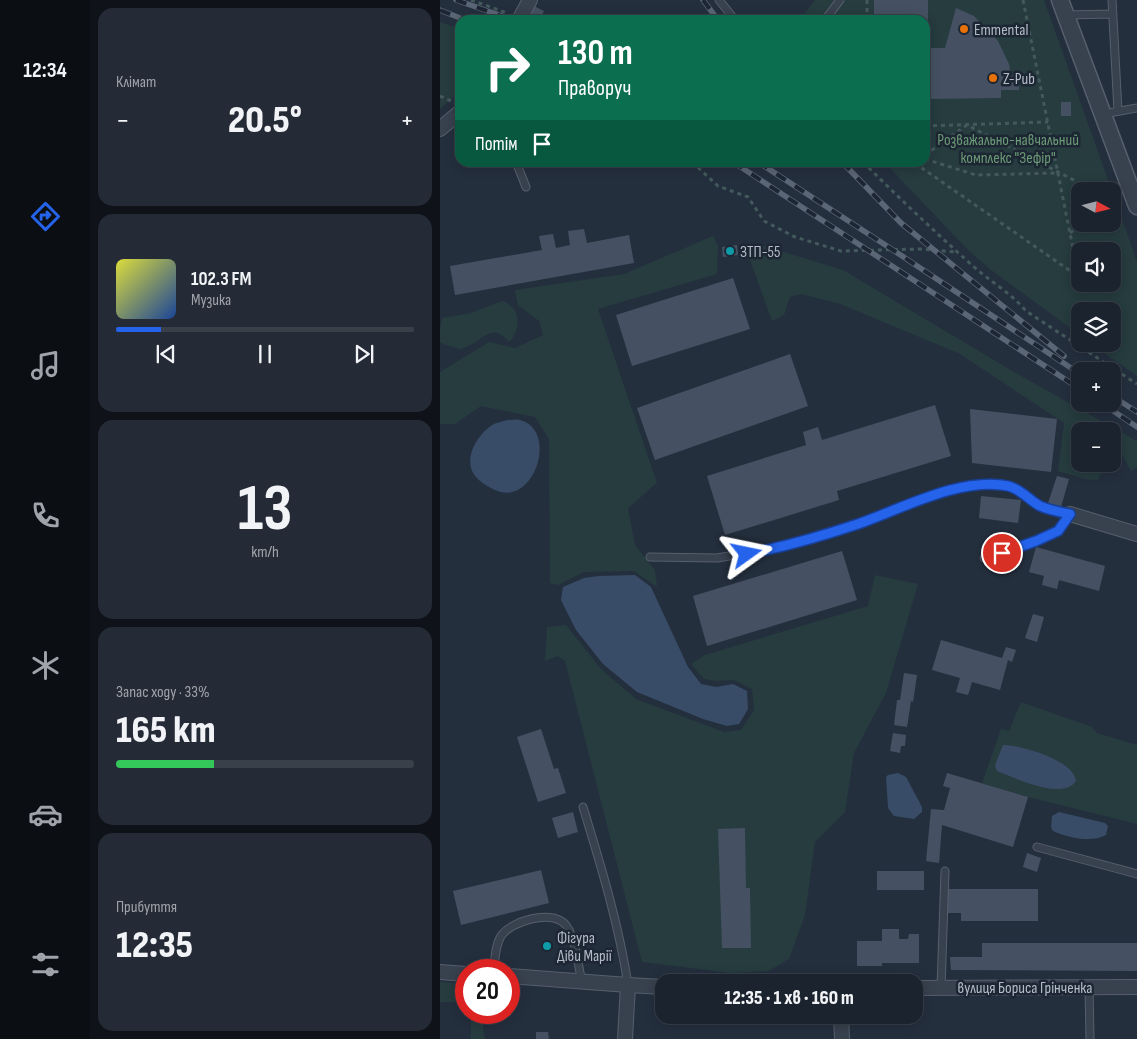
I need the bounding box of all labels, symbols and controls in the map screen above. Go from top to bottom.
place label: Emmental [974,21,1028,40]
marker: Emmental [958,23,970,35]
text: 130 m [558,32,633,75]
icon: right [475,35,540,100]
text: 12:34 [23,57,67,84]
place label: Z-Pub [1003,70,1035,89]
marker: Z-Pub [987,72,999,84]
text: Клімат [116,73,156,92]
text: Праворуч [558,75,631,102]
text: 20.5° [228,98,302,143]
text: − [116,104,130,137]
text: + [400,104,414,137]
icon: arrive [528,130,556,158]
park label: Розважально-навчальний комплекс "Зефір" [937,131,1079,168]
text: Потім [475,133,518,156]
north arrow [1071,182,1121,232]
map controls [1071,182,1121,472]
icon: directions [28,199,63,234]
button: sound [1071,242,1121,292]
place label: ЗТП-55 [740,243,780,262]
marker: ЗТП-55 [724,245,736,257]
text: 102.3 FM [191,268,252,291]
text: Музика [191,291,231,310]
button: layers [1071,302,1121,352]
icon: previous [152,340,180,368]
icon: pause [251,340,279,368]
icon: next [350,340,378,368]
icon: music [28,348,63,383]
button: + [1071,362,1121,412]
button: − [1071,422,1121,472]
text: 13 [238,471,292,549]
icon: phone [28,498,63,533]
position arrow [720,527,772,579]
pin [981,532,1023,574]
icon: arrive [988,539,1016,567]
text: km/h [251,543,279,562]
icon: climate [28,648,63,683]
text: Запас ходу · 33% [116,683,210,702]
text: 165 km [116,708,216,753]
icon: car [28,797,63,832]
text: Прибуття [116,898,177,917]
text: 12:35 [116,923,193,968]
place label: Фігура Діви Марії [557,929,613,966]
marker: Фігура Діви Марії [541,940,553,952]
icon: filters [28,947,63,982]
speed limit sign: 20 [455,959,520,1024]
street label: вулиця Бориса Грінченка [957,979,1093,998]
text: 12:35 · 1 хв · 160 m [724,987,854,1010]

